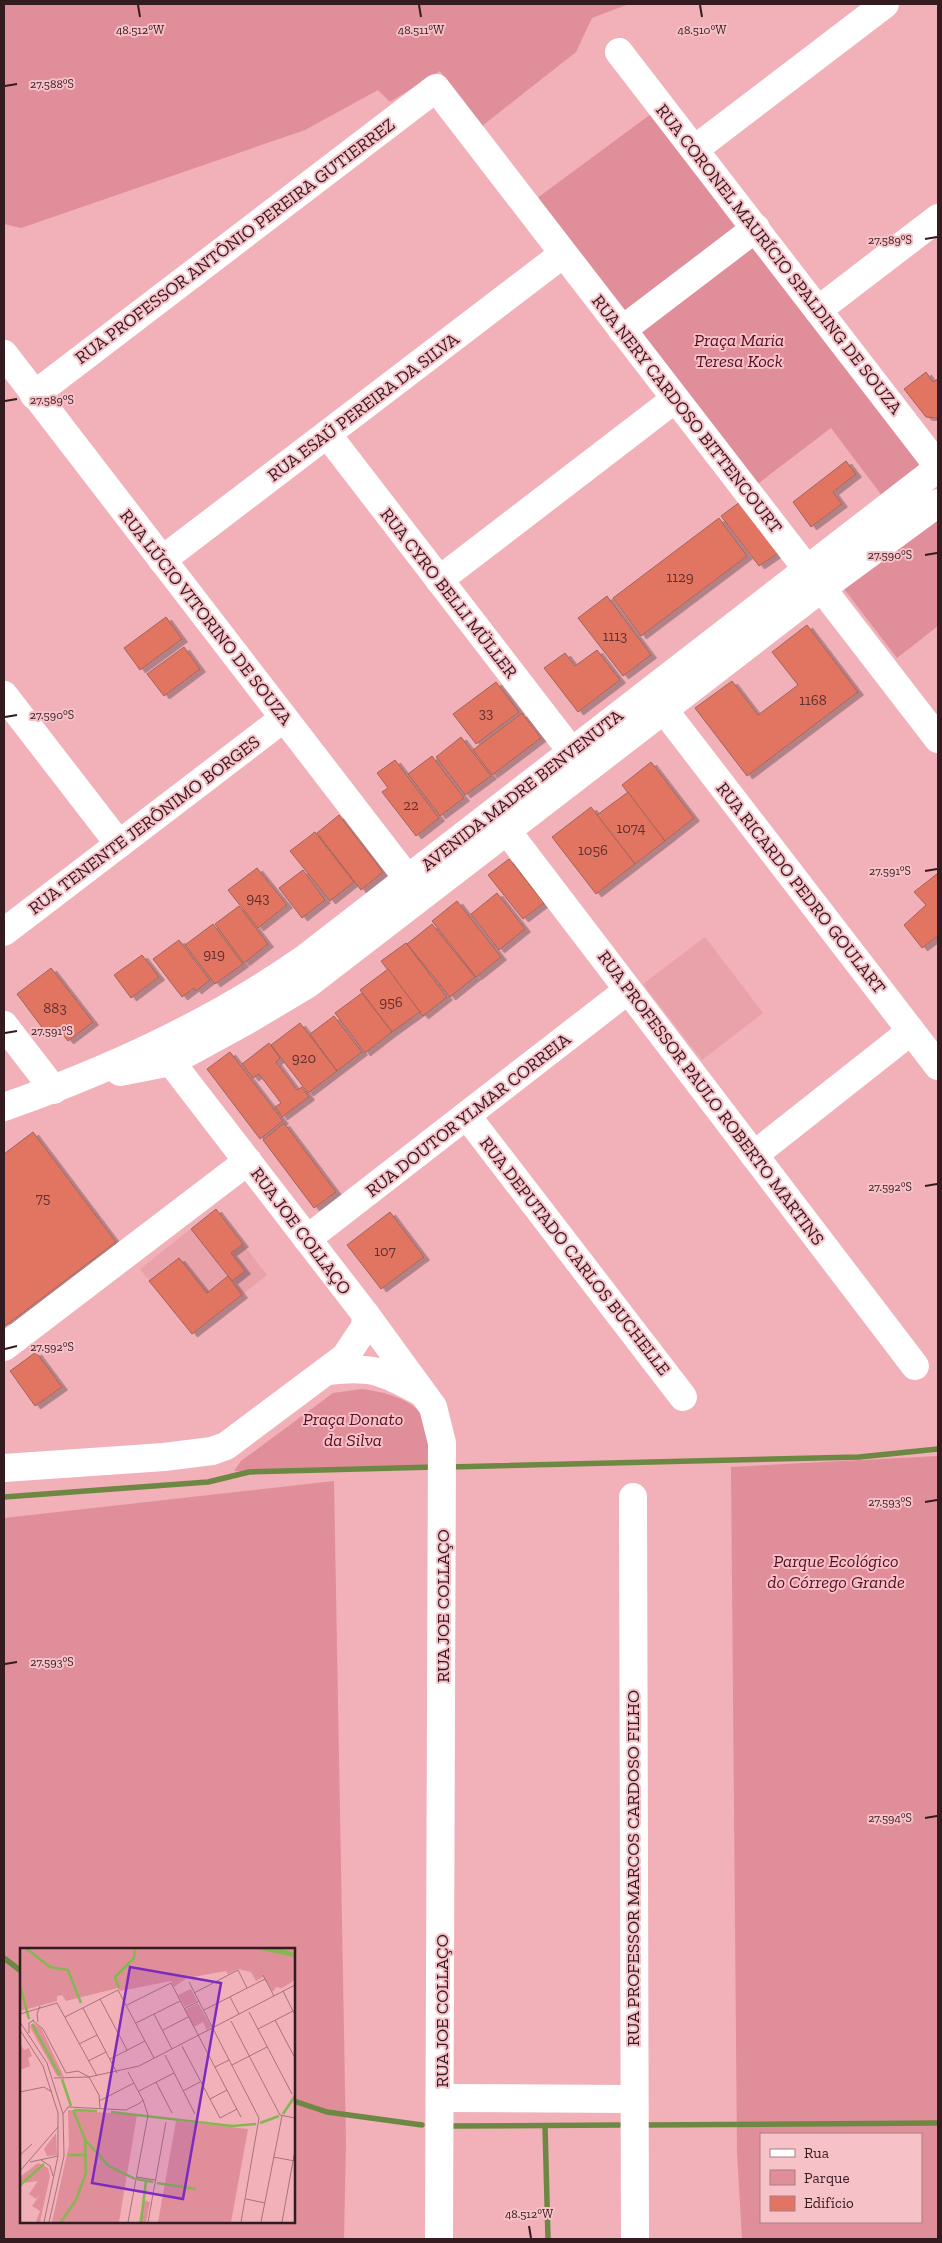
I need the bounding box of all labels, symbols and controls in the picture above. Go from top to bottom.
text: 48.512°W [116,23,165,37]
text: 48.511°W [398,23,445,37]
text: 48.510°W [678,23,727,37]
text: 27.588°S [30,77,74,91]
street label: RUA CORONEL MAURÍCIO SPALDING DE SOUZA [651,99,907,419]
street label: RUA PROFESSOR ANTÔNIO PEREIRA GUTIERREZ [71,113,399,369]
text: 27.589°S [868,233,912,247]
street label: RUA NERY CARDOSO BITTENCOURT [587,290,787,538]
street label: RUA ESAÚ PEREIRA DA SILVA [263,328,463,486]
park label: Praça Maria Teresa Kock [694,329,784,372]
text: 27.589°S [30,393,74,407]
street label: RUA CYRO BELLI MÜLLER [376,503,522,683]
street label: RUA LÚCIO VITORINO DE SOUZA [115,505,297,729]
text: 27.590°S [868,548,912,562]
house number: 1129 [666,568,694,586]
house number: 1113 [603,627,627,645]
house number: 1168 [799,691,827,709]
street label: AVENIDA MADRE BENVENUTA [417,704,627,876]
house number: 33 [479,704,493,722]
text: 27.590°S [30,708,74,722]
street label: RUA TENENTE JERÔNIMO BORGES [24,731,264,919]
street label: RUA RICARDO PEDRO GOULART [712,778,890,998]
house number: 22 [403,796,419,814]
house number: 1074 [616,819,646,837]
house number: 1056 [578,841,608,859]
text: 27.591°S [869,864,911,878]
house number: 943 [246,889,270,907]
house number: 919 [203,945,225,963]
street label: RUA PROFESSOR PAULO ROBERTO MARTINS [593,946,829,1250]
house number: 956 [379,993,403,1011]
house number: 883 [43,999,67,1017]
text: 27.591°S [31,1024,73,1038]
street label: RUA DOUTOR YLMAR CORREIA [361,1028,575,1202]
house number: 920 [292,1049,316,1067]
street label: RUA DEPUTADO CARLOS BUCHELLE [475,1132,675,1380]
street label: RUA JOE COLLAÇO [246,1163,356,1299]
text: 27.592°S [868,1180,912,1194]
house number: 75 [36,1189,51,1207]
house number: 107 [374,1242,396,1260]
text: 27.592°S [30,1340,74,1354]
park label: Praça Donato da Silva [303,1408,403,1451]
text: 27.593°S [868,1495,912,1509]
street label: RUA JOE COLLAÇO [432,1529,454,1683]
park label: Parque Ecológico do Córrego Grande [767,1550,905,1593]
text: 27.593°S [30,1655,74,1669]
street label: RUA PROFESSOR MARCOS CARDOSO FILHO [622,1690,644,2046]
text: 27.594°S [868,1811,912,1825]
street label: RUA JOE COLLAÇO [431,1934,453,2088]
inset map [20,1948,295,2223]
legend [760,2133,922,2223]
text: Rua [804,2144,829,2162]
text: Parque [804,2169,850,2187]
text: Edifício [804,2194,854,2212]
text: 48.512°W [505,2207,554,2221]

